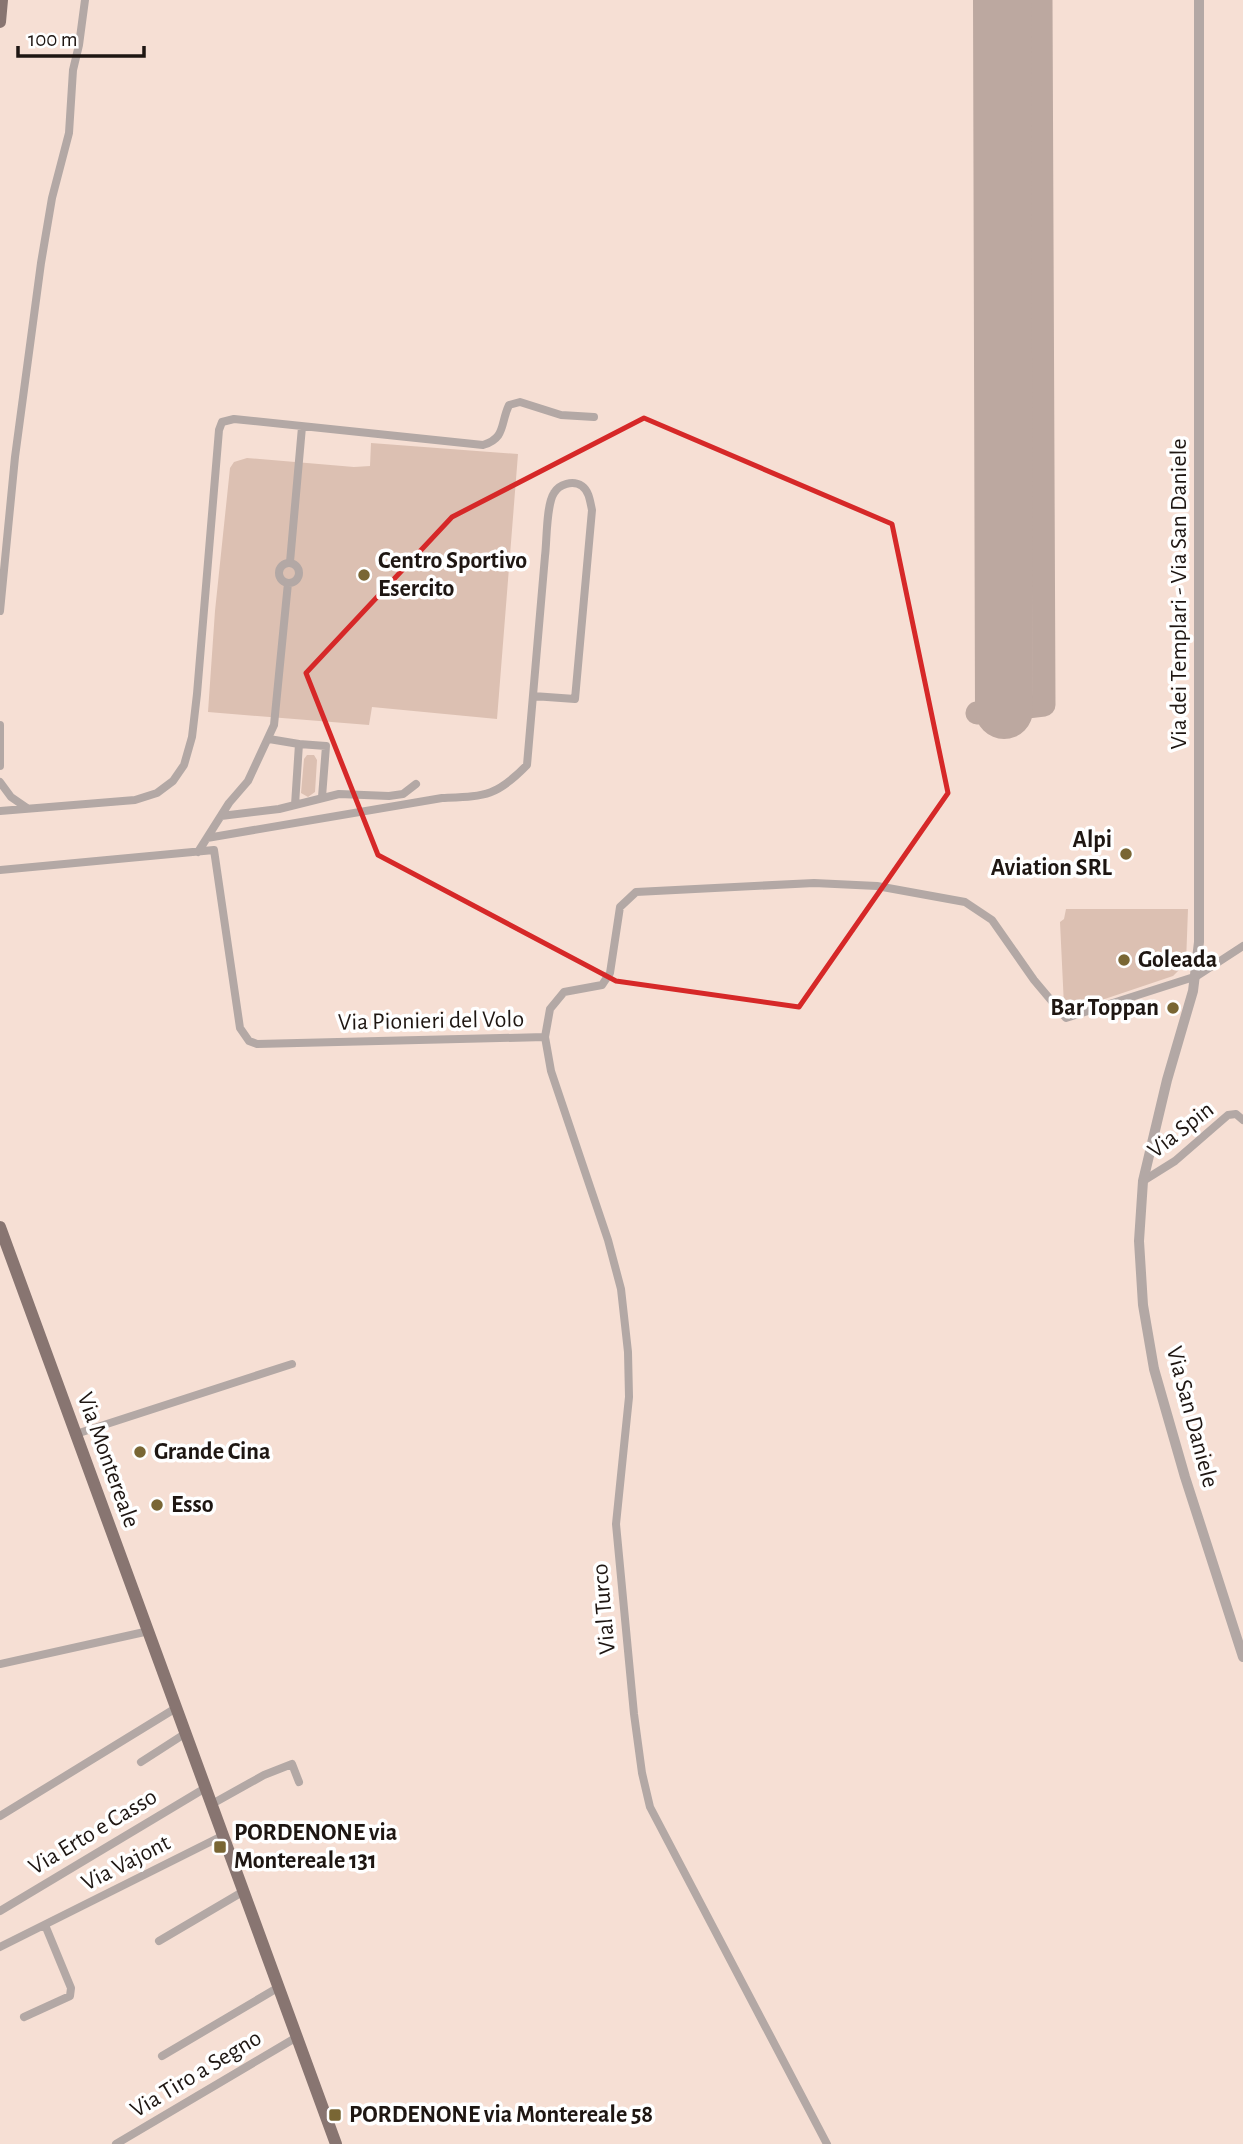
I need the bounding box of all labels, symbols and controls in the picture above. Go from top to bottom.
scale bar [18,14,144,58]
text: 100 m [28,29,78,50]
street label: Via dei Templari - Via San Daniele [1167,439,1191,749]
place label: Centro Sportivo Esercito [378,549,527,601]
marker: Centro Sportivo Esercito [356,567,372,583]
place label: Alpi Aviation SRL [991,828,1113,880]
marker: Alpi Aviation SRL [1118,846,1134,862]
place label: Goleada [1138,948,1217,972]
marker: Goleada [1116,952,1132,968]
place label: Bar Toppan [1050,996,1159,1020]
marker: Bar Toppan [1165,1000,1181,1016]
street label: Via Pionieri del Volo [338,1007,524,1035]
street label: Via Spin [1144,1097,1218,1163]
street label: Via San Daniele [1162,1344,1222,1490]
street label: Via Montereale [72,1389,144,1531]
place label: Grande Cina [154,1440,271,1464]
marker: Grande Cina [132,1444,148,1460]
place label: Esso [171,1493,214,1517]
marker: Esso [149,1497,165,1513]
street label: Vial Turco [588,1563,620,1655]
street label: Via Erto e Casso [25,1784,161,1880]
place label: PORDENONE via Montereale 131 [234,1821,397,1873]
street label: Via Vajont [78,1830,174,1895]
marker: PORDENONE via Montereale 131 [212,1839,228,1855]
street label: Via Tiro a Segno [126,2026,266,2122]
place label: PORDENONE via Montereale 58 [349,2103,653,2127]
marker: PORDENONE via Montereale 58 [327,2107,343,2123]

